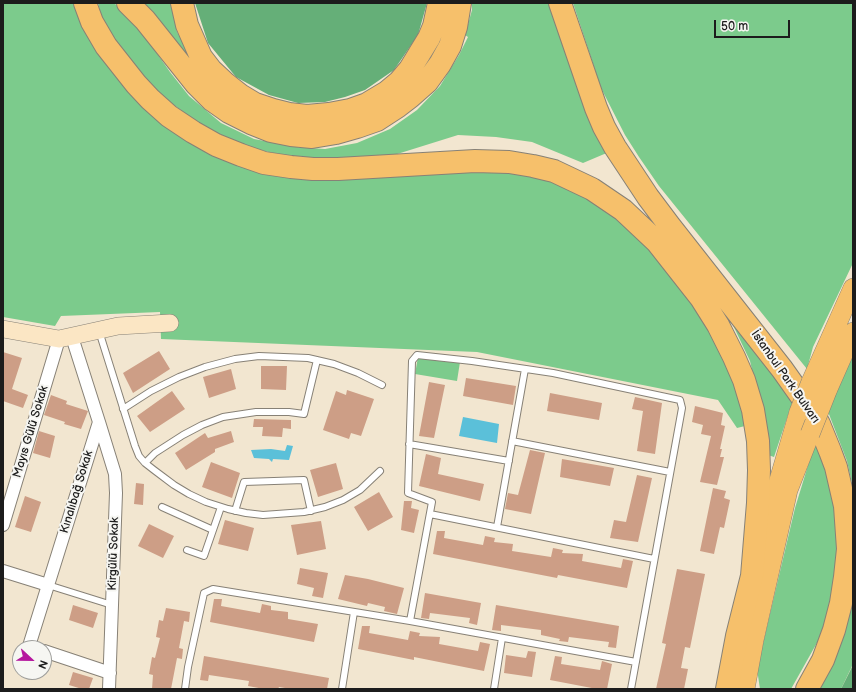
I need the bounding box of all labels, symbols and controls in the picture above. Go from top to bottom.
scale bar [716,12,792,38]
text: 50 m [721,19,748,34]
street label: İstanbul Park Bulvarı [748,328,822,426]
street label: Mayıs Gülü Sokak [10,384,52,480]
street label: Kınalıbağ Sokak [58,449,96,535]
street label: Kirgülü Sokak [106,517,122,591]
north arrow [12,640,52,680]
text: N [35,658,50,671]

